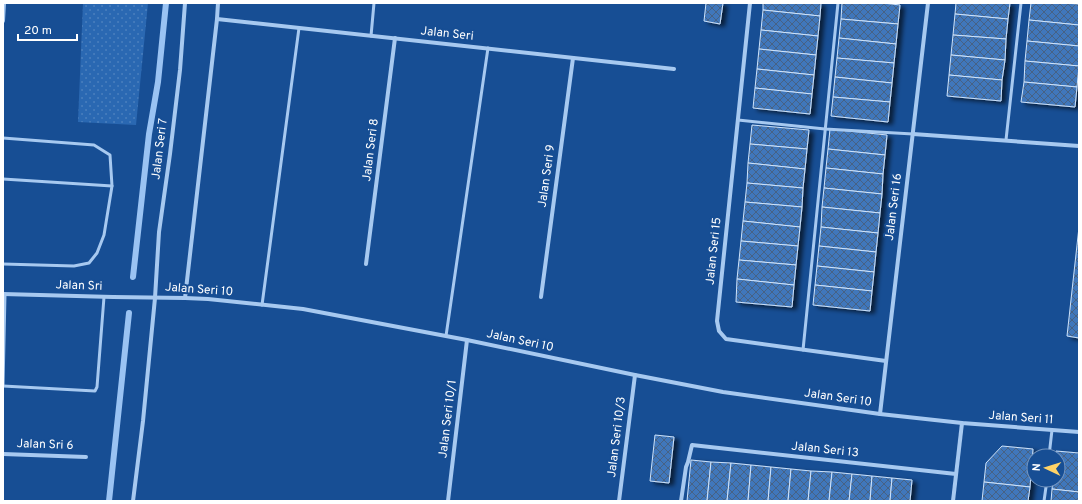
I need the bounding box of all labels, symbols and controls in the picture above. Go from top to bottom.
scale bar [18,16,77,42]
text: 20 m [24,23,52,39]
street label: Jalan Seri [420,23,474,45]
street label: Jalan Seri 7 [148,117,172,181]
street label: Jalan Seri 8 [359,118,383,182]
street label: Jalan Seri 9 [535,144,559,208]
street label: Jalan Seri 16 [882,172,906,242]
street label: Jalan Seri 15 [702,216,726,286]
street label: Jalan Sri [55,277,103,295]
street label: Jalan Seri 10 [164,280,234,300]
street label: Jalan Seri 10 [485,326,555,356]
street label: Jalan Seri 10/1 [435,379,461,459]
street label: Jalan Seri 10 [803,385,873,411]
street label: Jalan Seri 10/3 [604,396,630,478]
street label: Jalan Seri 11 [988,408,1054,428]
street label: Jalan Sri 6 [16,436,74,454]
street label: Jalan Seri 13 [790,439,860,461]
north arrow [1026,448,1066,488]
text: N [1030,463,1044,472]

